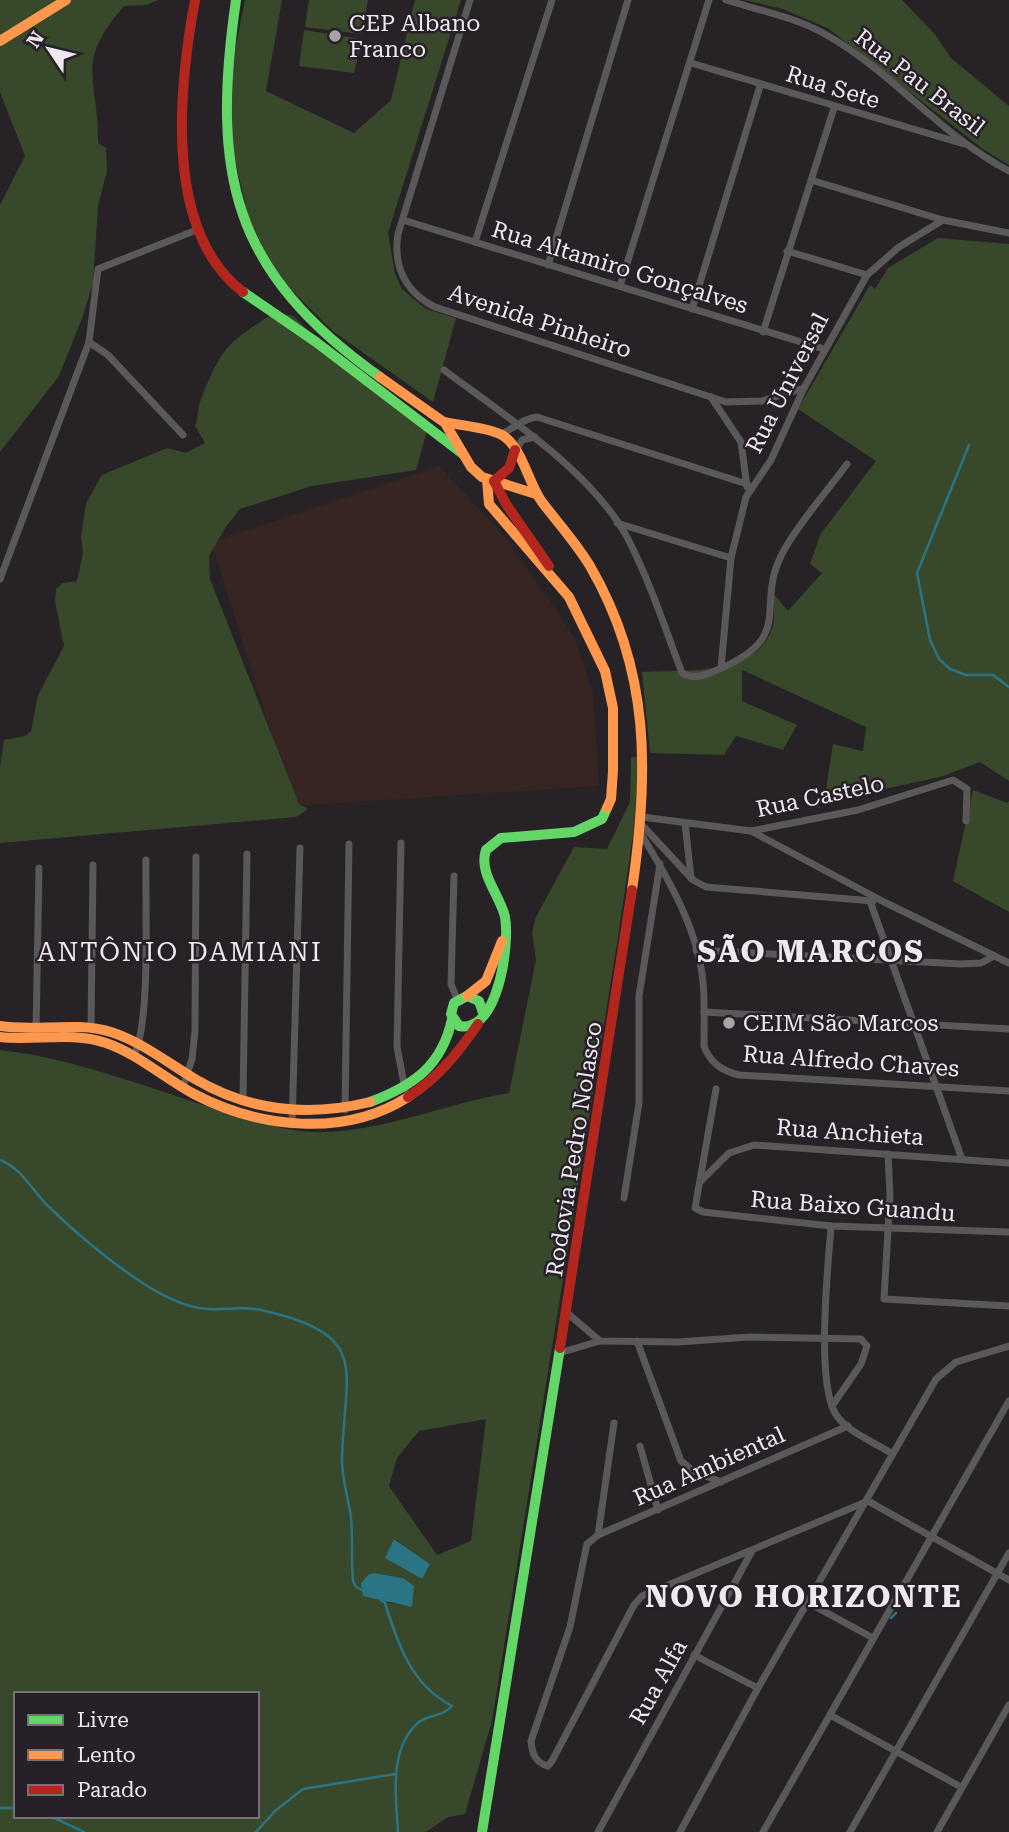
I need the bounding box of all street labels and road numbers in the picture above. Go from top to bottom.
street label: Rua Pau Brasil [849,23,990,141]
street label: Rua Sete [783,60,883,114]
street label: Rua Altamiro Gonçalves [489,216,751,319]
street label: Avenida Pinheiro [445,279,635,364]
street label: Rua Universal [741,309,834,458]
street label: Rua Castelo [754,770,887,823]
street label: Rodovia Pedro Nolasco [541,1020,608,1278]
street label: Rua Alfredo Chaves [742,1040,960,1083]
street label: Rua Anchieta [775,1114,925,1151]
street label: Rua Baixo Guandu [750,1186,956,1227]
street label: Rua Ambiental [629,1421,789,1512]
street label: Rua Alfa [624,1635,693,1729]

